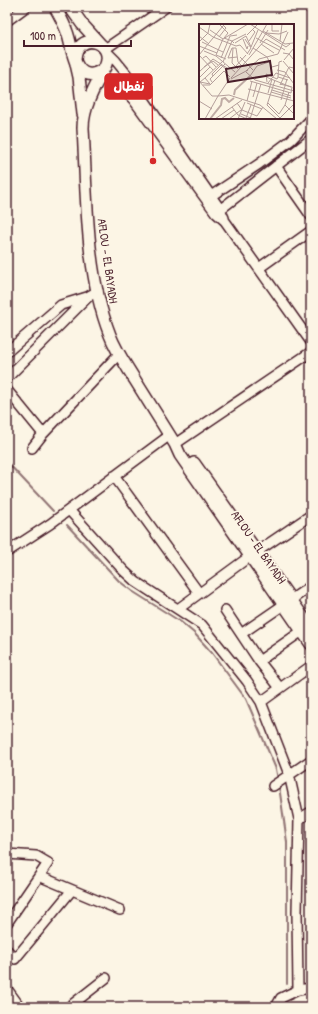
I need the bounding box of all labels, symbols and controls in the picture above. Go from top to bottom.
scale bar [24,22,131,48]
inset map [199,24,294,119]
text: 100 m [30,27,56,44]
callout: نفطال [105,74,152,99]
text: نفطال [114,77,145,95]
street label: AFLOU - EL BAYADH [94,218,122,305]
street label: AFLOU - EL BAYADH [228,507,291,587]

